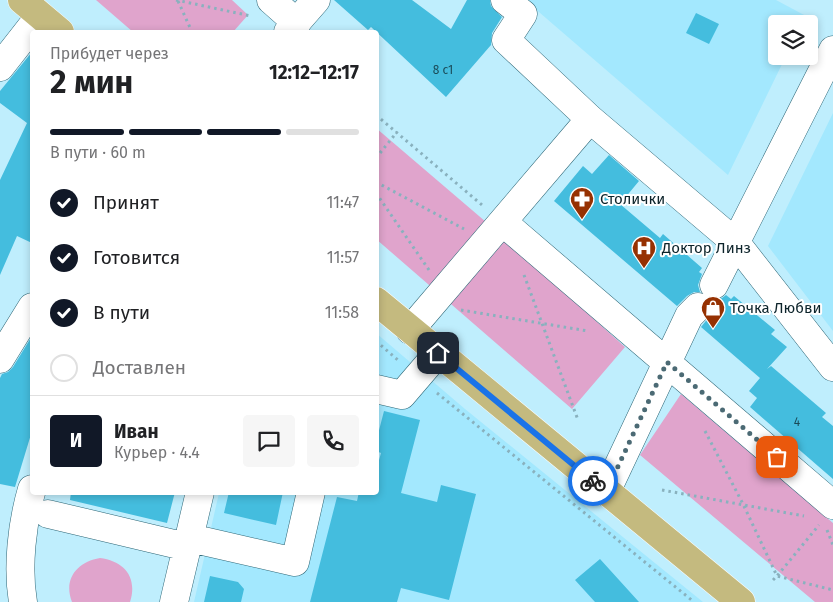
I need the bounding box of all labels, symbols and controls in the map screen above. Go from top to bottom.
map controls [768,15,818,65]
button: layers [768,15,818,65]
text: Прибудет через [50,44,169,63]
text: 12:12–12:17 [269,61,359,84]
text: 2 мин [50,63,133,101]
house number: 8 с1 [433,63,453,77]
text: В пути · 60 m [50,143,146,162]
pharmacy icon: Столички [569,186,595,220]
icon: check [50,189,78,217]
place label: Столички [600,190,665,208]
text: Принят [93,191,159,214]
text: 11:47 [326,193,359,212]
hospital icon: Доктор Линз [631,235,657,269]
place label: Доктор Линз [661,239,751,257]
icon: check [50,244,78,272]
text: Готовится [93,246,180,269]
text: 11:57 [327,248,359,267]
shop icon: Точка Любви [700,295,726,329]
icon: check [50,299,78,327]
place label: Точка Любви [730,299,821,317]
text: В пути [93,301,150,324]
text: 11:58 [325,303,359,322]
pin [417,332,459,374]
icon: home [424,339,452,367]
text: Доставлен [93,356,186,379]
button: chat [243,415,295,467]
button: phone [307,415,359,467]
house number: 4 [794,415,801,429]
text: Иван [114,420,159,443]
text: И [70,429,82,452]
pin [756,436,798,478]
text: Курьер · 4.4 [114,443,200,462]
icon: bag [763,443,791,471]
courier [568,456,618,506]
icon: bike [579,467,607,495]

